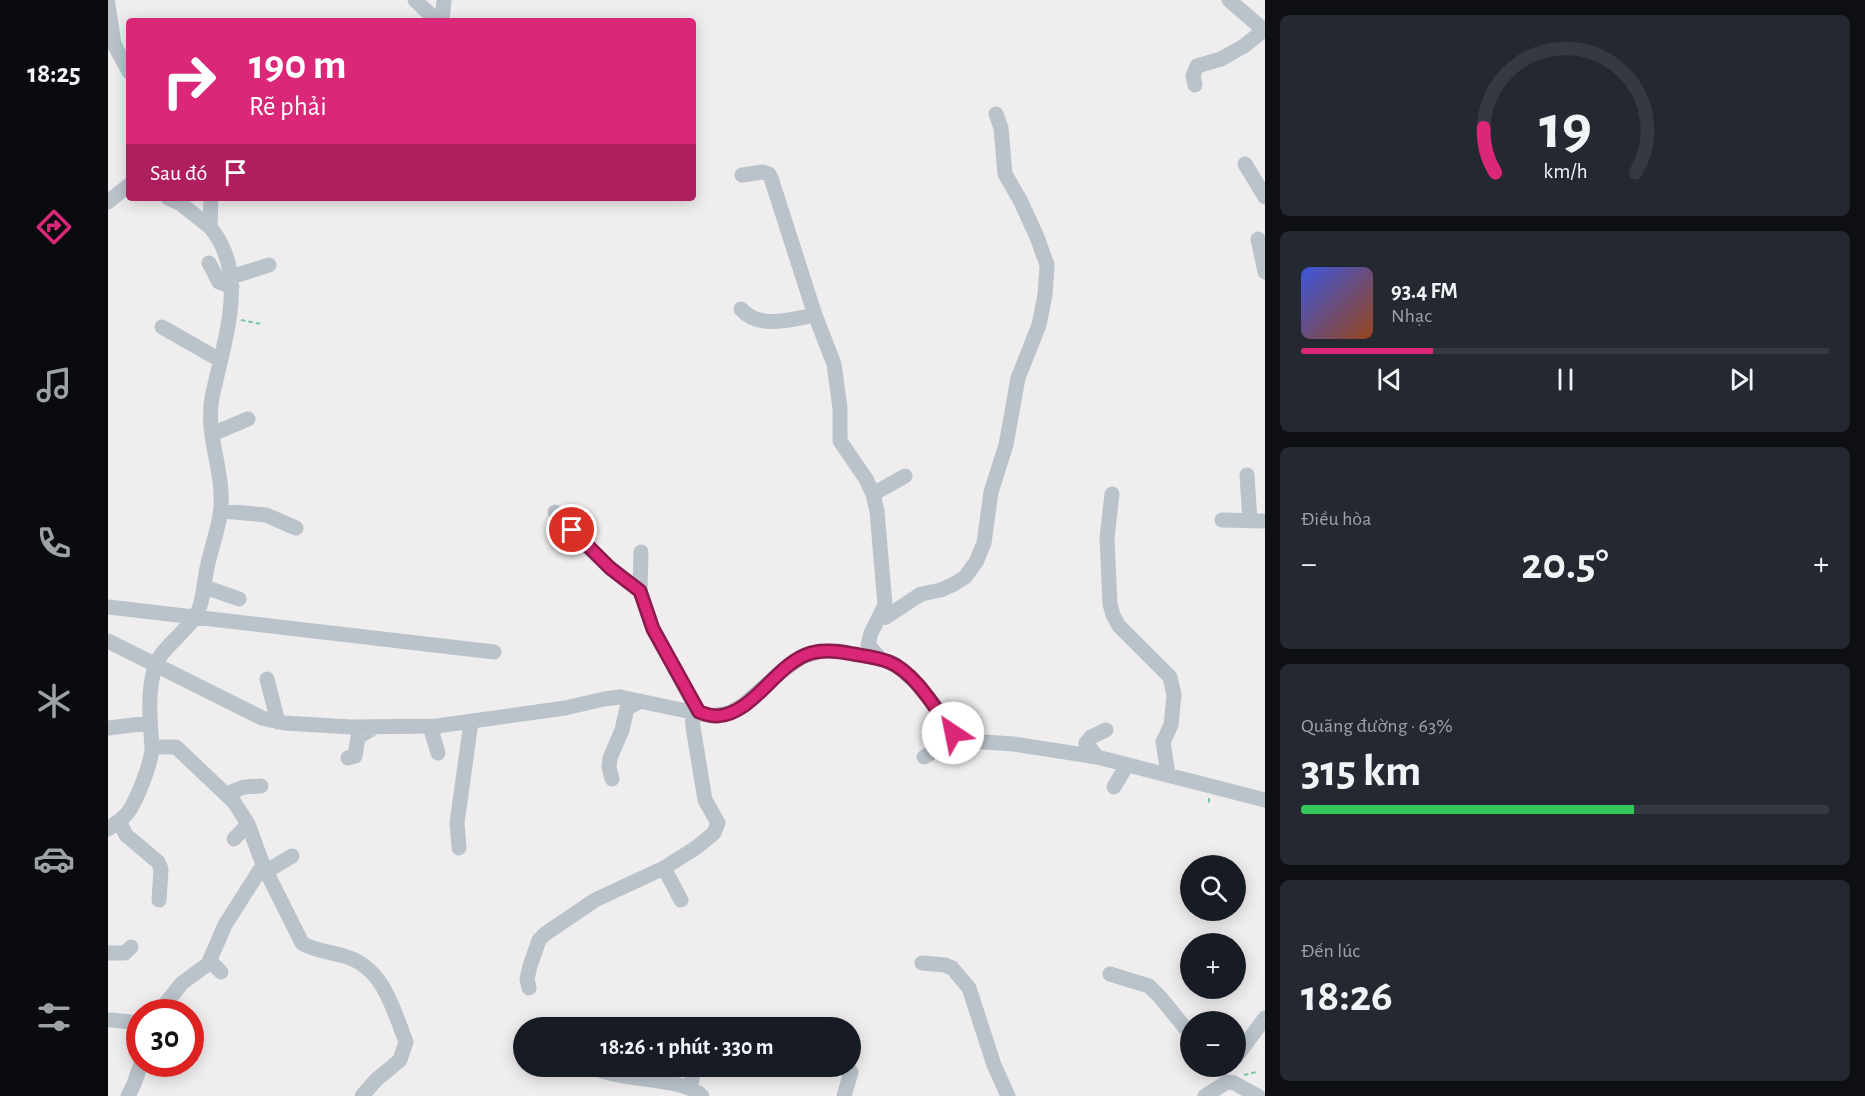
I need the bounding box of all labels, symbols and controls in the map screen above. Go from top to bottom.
icon: right [150,42,228,120]
text: 190 m [249,44,347,86]
text: 18:25 [27,60,81,87]
text: Rẽ phải [249,93,327,120]
text: 19 [1539,97,1591,159]
icon: arrive [219,156,252,189]
text: km/h [1543,161,1587,182]
text: Sau đó [150,162,207,184]
icon: directions [33,206,75,248]
text: 93.4 FM [1391,280,1458,302]
text: Nhạc [1391,306,1432,326]
icon: previous [1373,363,1406,396]
icon: pause [1549,363,1582,396]
icon: next [1725,363,1758,396]
icon: music [33,364,75,406]
pin [546,504,597,555]
text: Điều hòa [1301,509,1371,529]
icon: arrive [555,513,588,546]
icon: phone [33,522,75,564]
text: 20.5° [1521,542,1609,587]
text: − [1301,548,1317,581]
text: + [1813,548,1829,581]
icon: climate [33,680,75,722]
position arrow [921,701,985,765]
text: Quãng đường · 63% [1301,716,1453,736]
text: 315 km [1301,749,1421,794]
icon: car [33,838,75,880]
map controls [1180,855,1246,1077]
button: search [1180,855,1246,921]
button: + [1180,933,1246,999]
text: Đến lúc [1301,941,1360,961]
text: 18:26 [1301,974,1393,1019]
icon: filters [33,996,75,1038]
speed limit sign: 30 [126,999,204,1077]
button: − [1180,1011,1246,1077]
text: 18:26 · 1 phút · 330 m [601,1036,773,1058]

